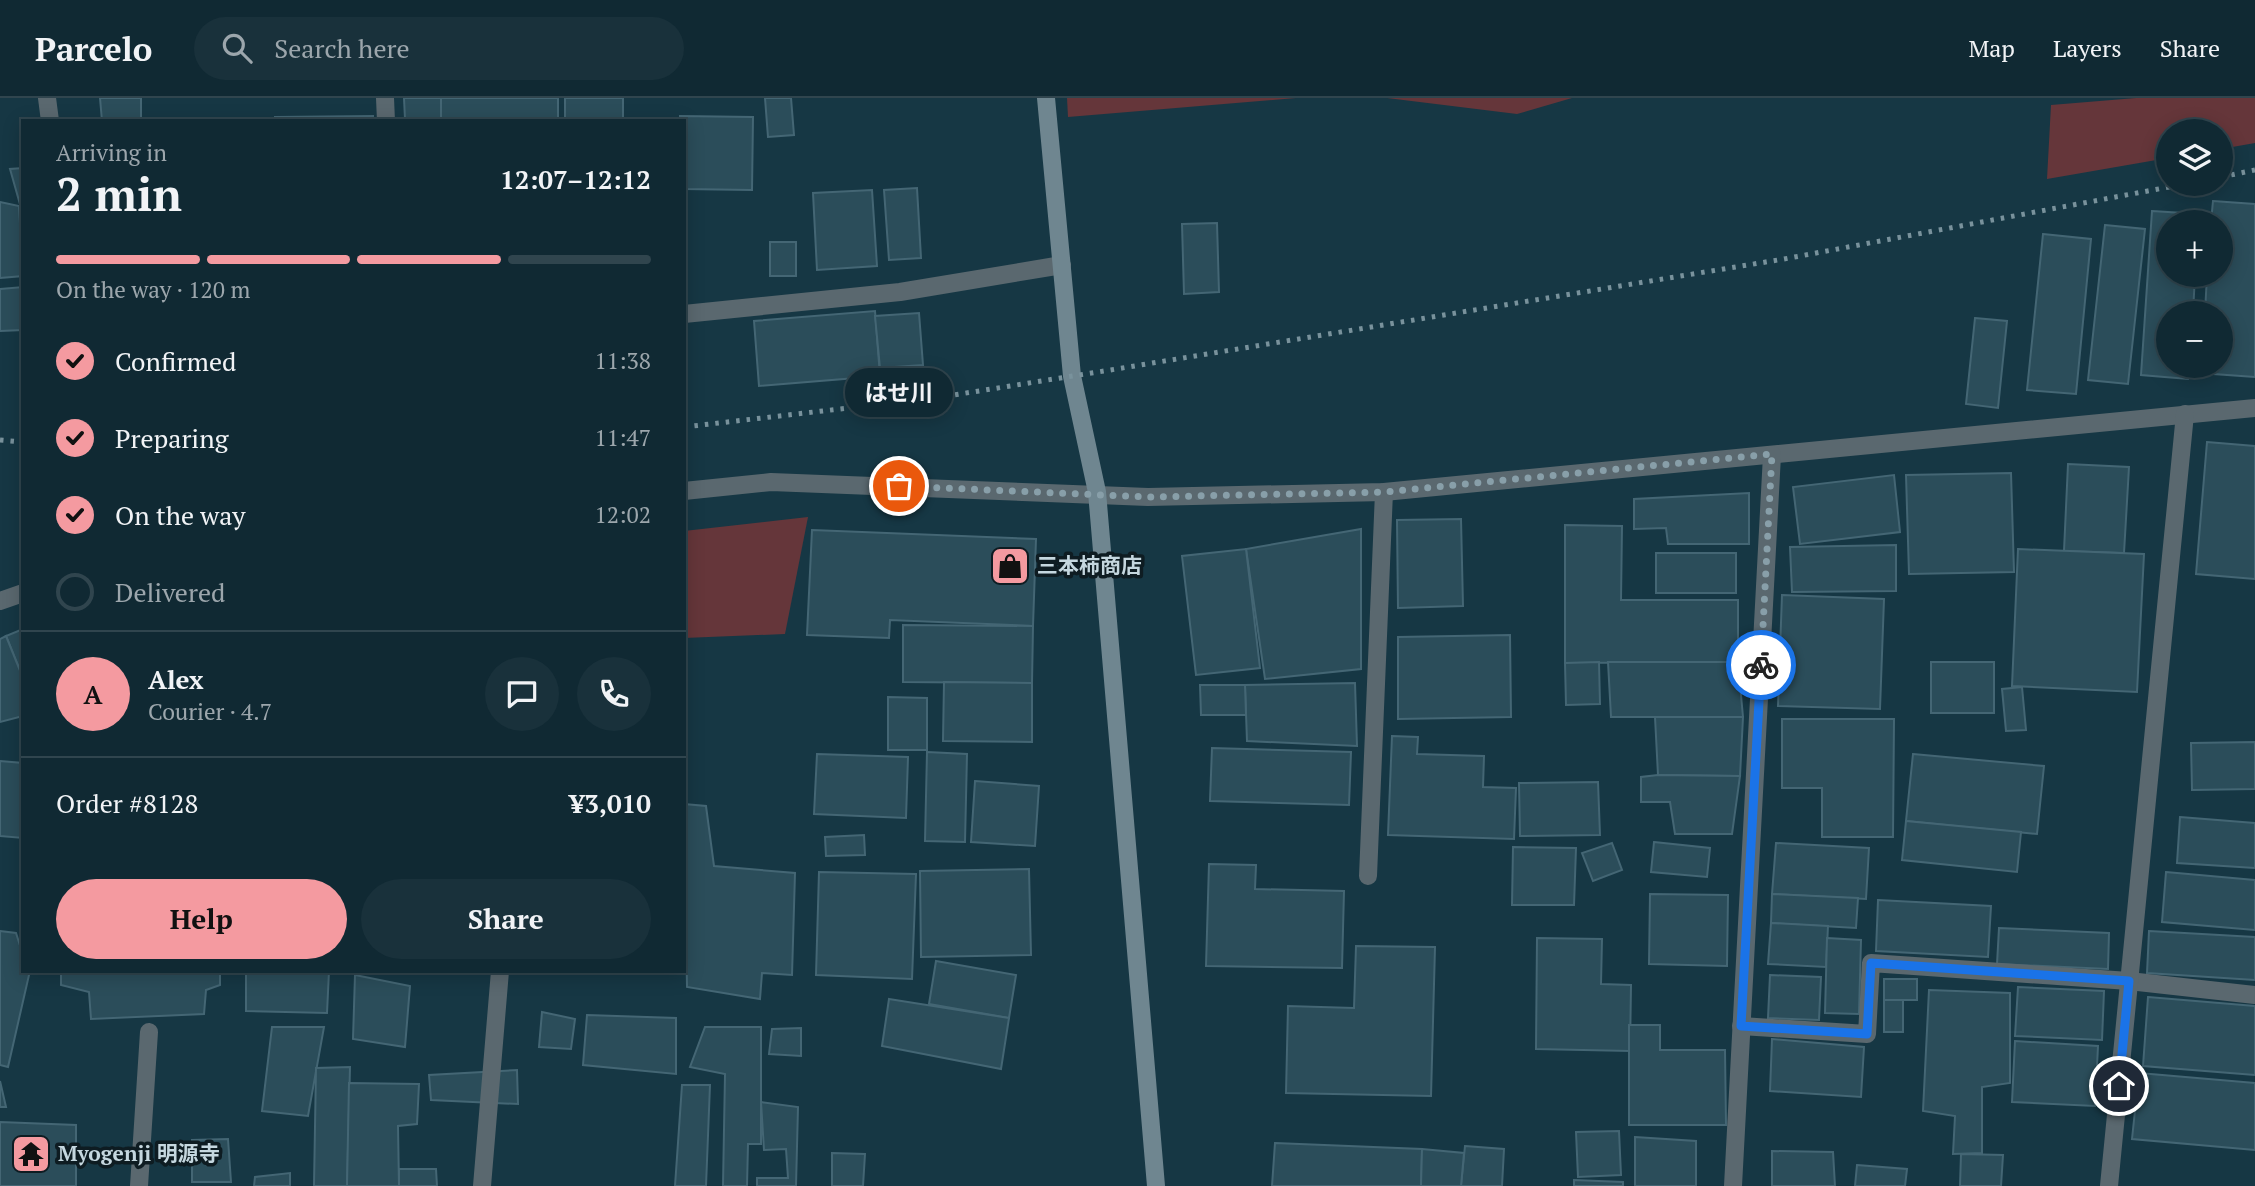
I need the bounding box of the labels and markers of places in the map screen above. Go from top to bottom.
callout: はせ川 [845,367,953,416]
pin [869,456,929,516]
shop icon: 三本柿商店 [989,545,1031,587]
place label: 三本柿商店 [1037,551,1142,579]
pin [2089,1056,2149,1116]
temple icon: Myogenji 明源寺 [10,1133,52,1175]
place label: Myogenji 明源寺 [58,1139,220,1167]

